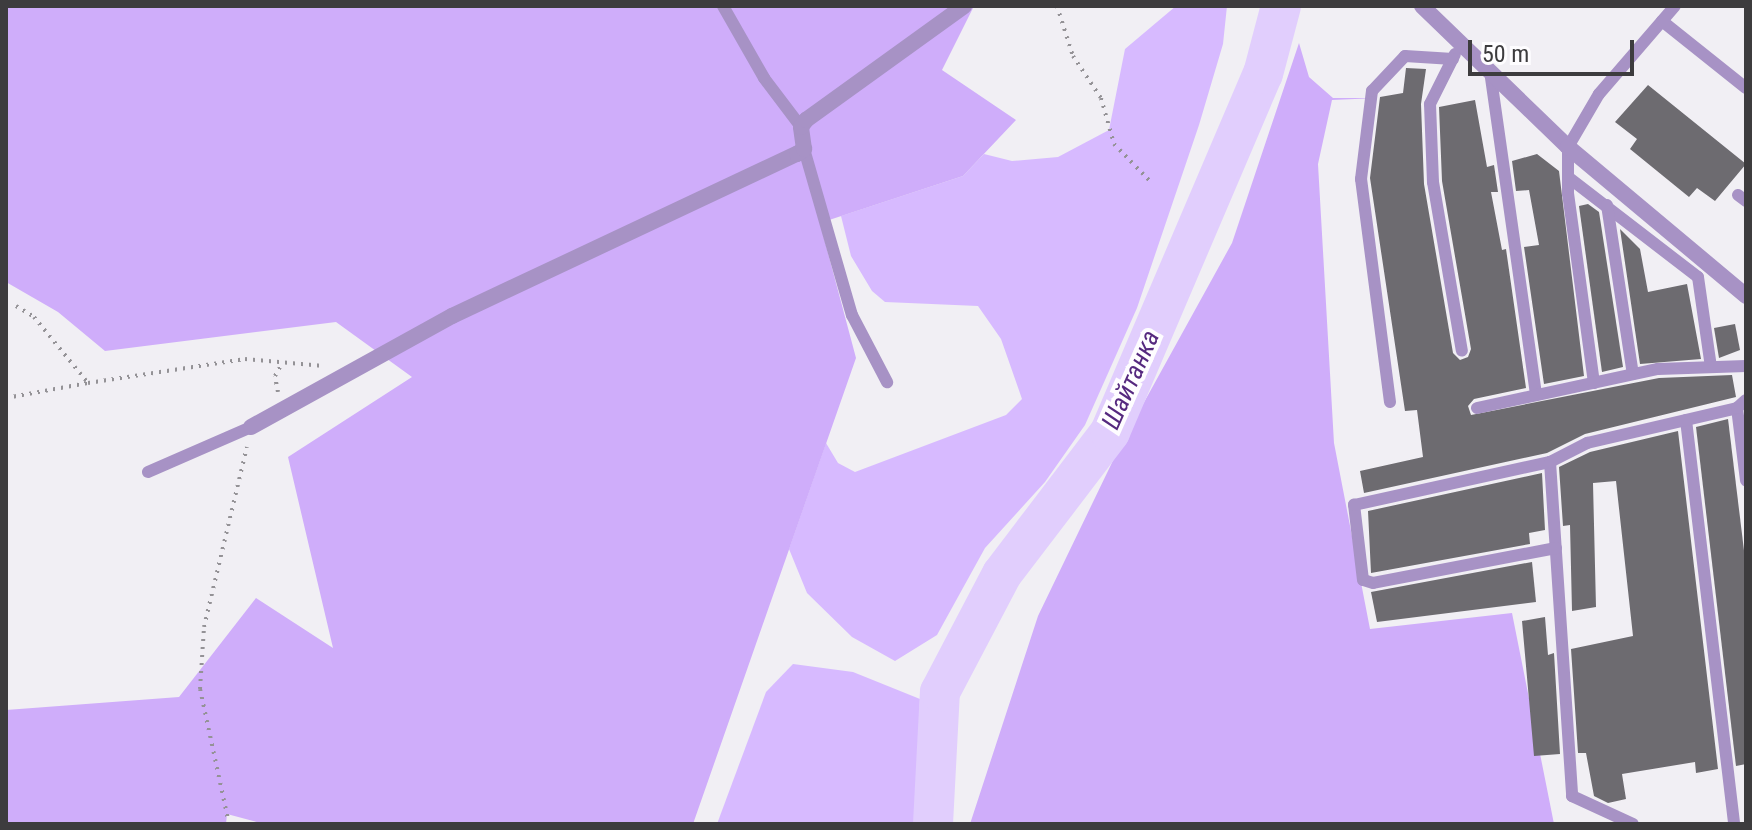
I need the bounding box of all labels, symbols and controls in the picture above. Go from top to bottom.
scale bar [1472,24,1638,74]
text: 50 m [1482,40,1529,68]
water label: Шайтанка [1095,326,1167,434]

